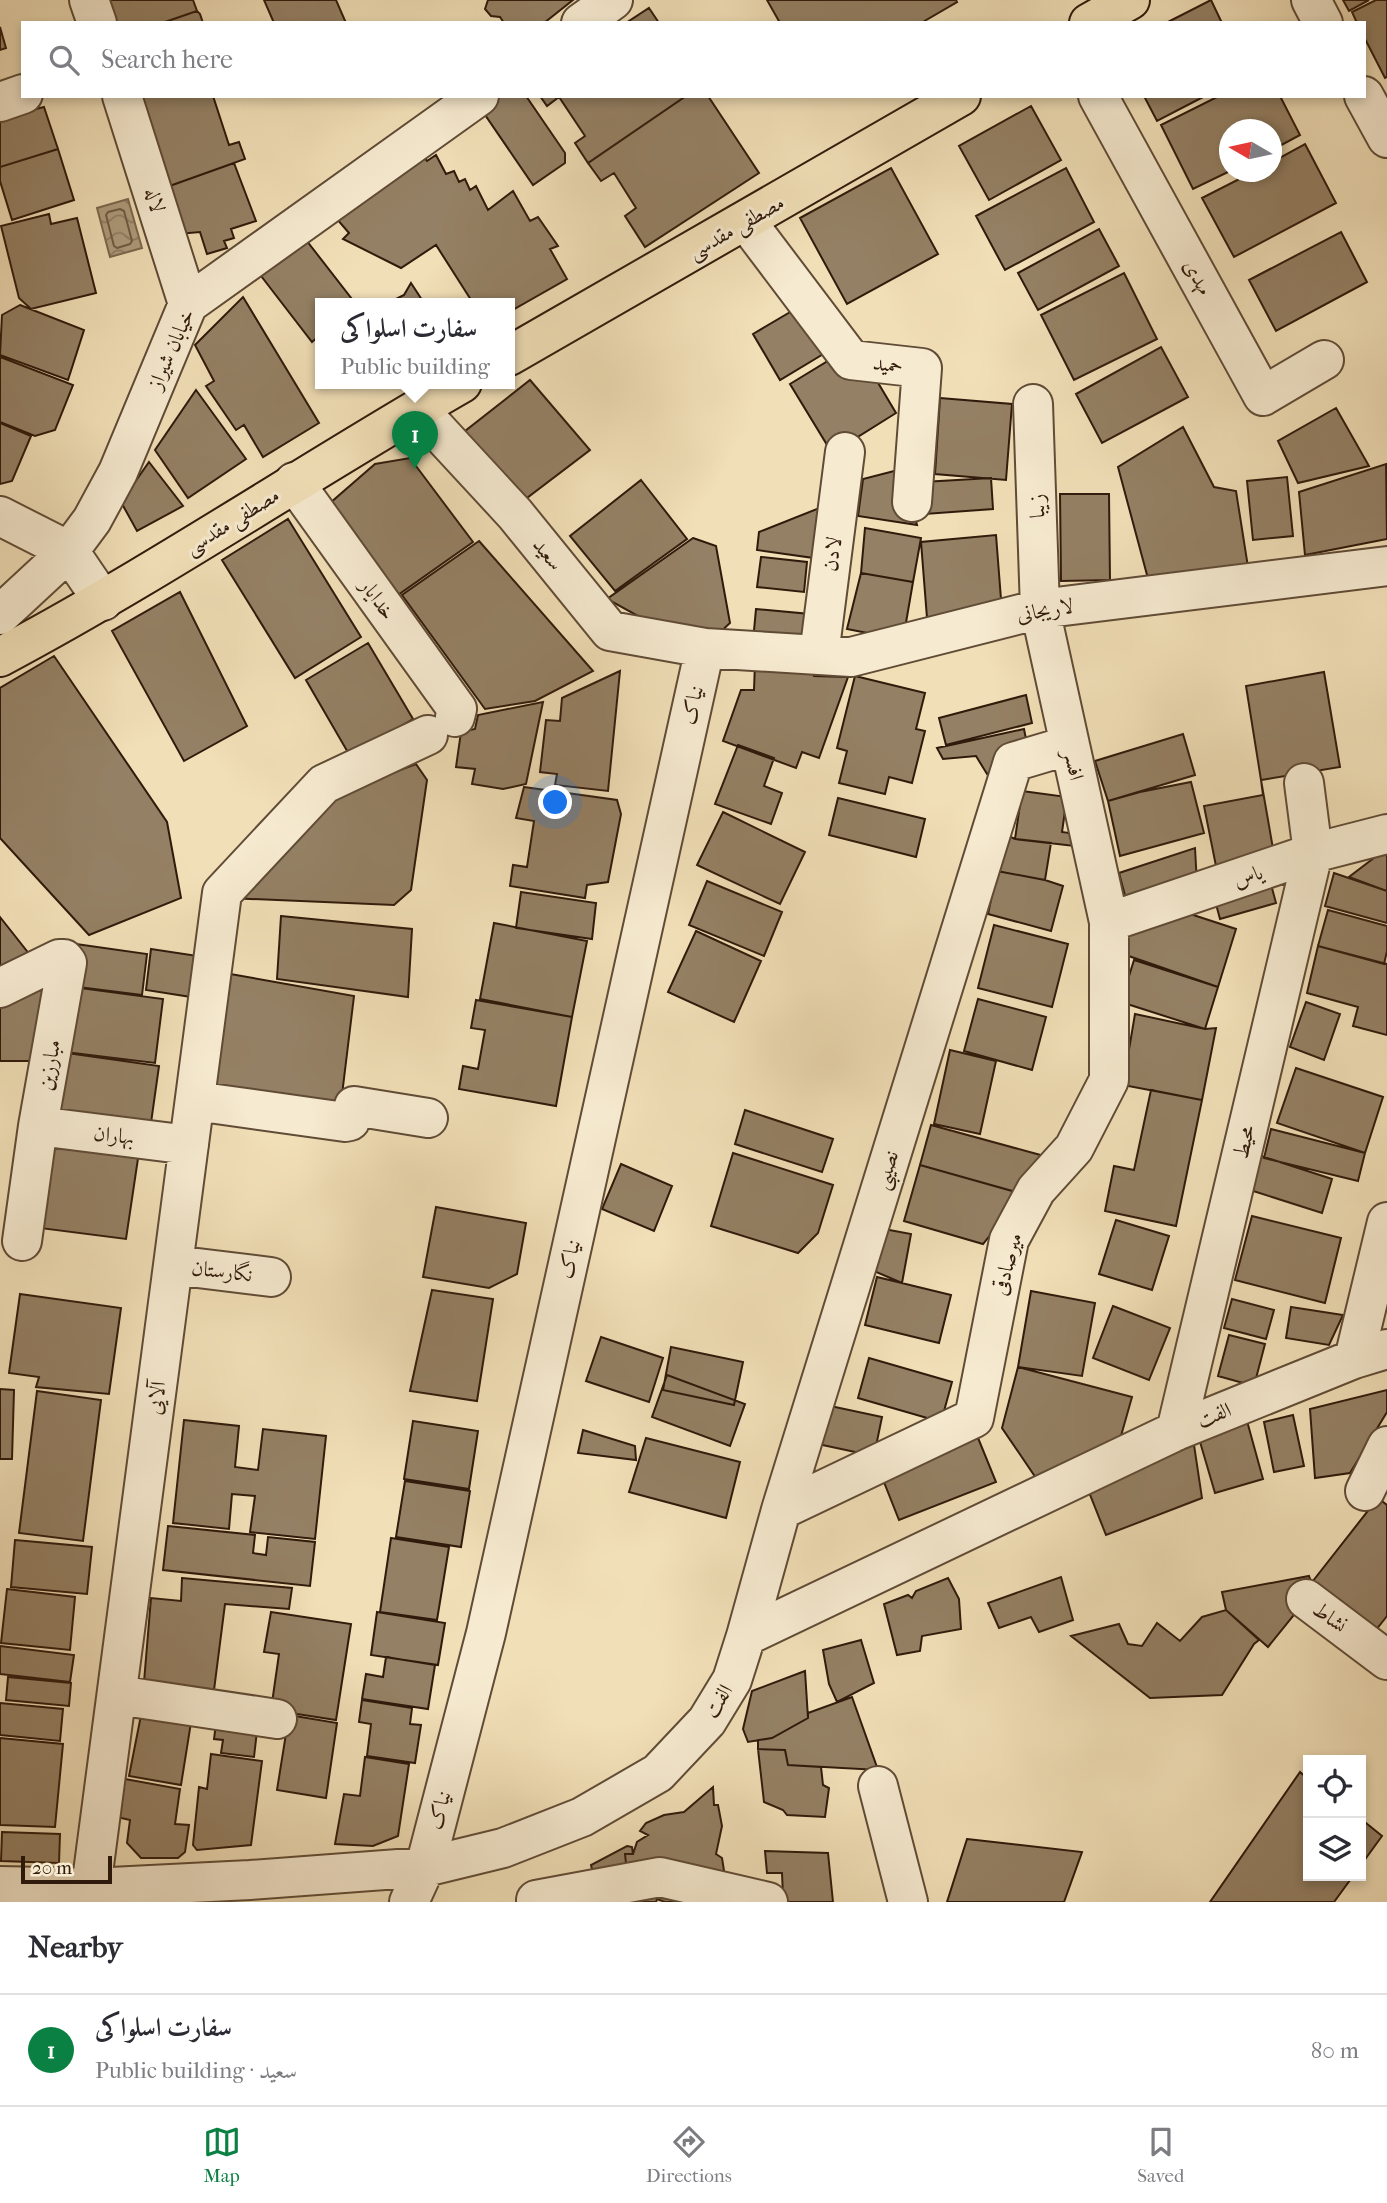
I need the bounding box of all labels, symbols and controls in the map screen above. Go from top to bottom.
search box [21,21,1366,98]
icon: search [45,41,83,79]
text: Search here [101,44,233,75]
north arrow [1219,119,1282,182]
street label: لاله [140,184,170,216]
street label: مصطفی مقدسی [684,190,790,267]
street label: مهدی [1177,255,1217,300]
popup [315,298,515,389]
street label: خیابان شیراز [142,305,200,395]
text: سفارت اسلواکی [340,313,477,344]
street label: حمید [872,350,904,378]
text: Public building [340,353,490,380]
pin: 1 [392,411,438,469]
street label: مصطفی مقدسی [180,482,285,562]
street label: زیبا [1025,493,1050,519]
street label: سعید [528,533,568,575]
street label: لادن [818,535,846,573]
street label: خدایار [353,572,401,625]
street label: لاریجانی [1015,593,1075,627]
street label: نیاک [676,683,708,727]
street label: افسر [1056,746,1089,783]
your location [538,785,572,819]
street label: یاس [1230,860,1267,893]
street label: مبارزین [33,1038,66,1093]
street label: بهاران [92,1121,136,1151]
street label: محیط [1229,1123,1260,1161]
street label: نصیبی [869,1148,908,1194]
street label: میرصادقی [987,1230,1027,1298]
street label: نیاک [553,1237,585,1281]
street label: نگارستان [190,1254,254,1287]
street label: آلایی [141,1377,173,1417]
street label: الفت [1193,1397,1235,1433]
street label: نشاط [1308,1596,1352,1638]
street label: الفت [699,1680,737,1722]
map controls [1303,1755,1366,1881]
button: locate [1303,1755,1366,1818]
street label: نیاک [422,1788,456,1832]
button: layers [1303,1818,1366,1881]
scale bar [21,1853,112,1885]
text: 20 m [32,1857,72,1879]
text: Nearby [28,1930,123,1965]
text: سفارت اسلواکی [95,2012,232,2043]
text: 1 [47,2037,55,2064]
text: 80 m [1311,2037,1359,2064]
text: Public building · سعید [95,2057,297,2084]
tab: Map [203,2123,241,2187]
tab: Directions [646,2123,732,2187]
tab: Saved [1137,2123,1184,2187]

